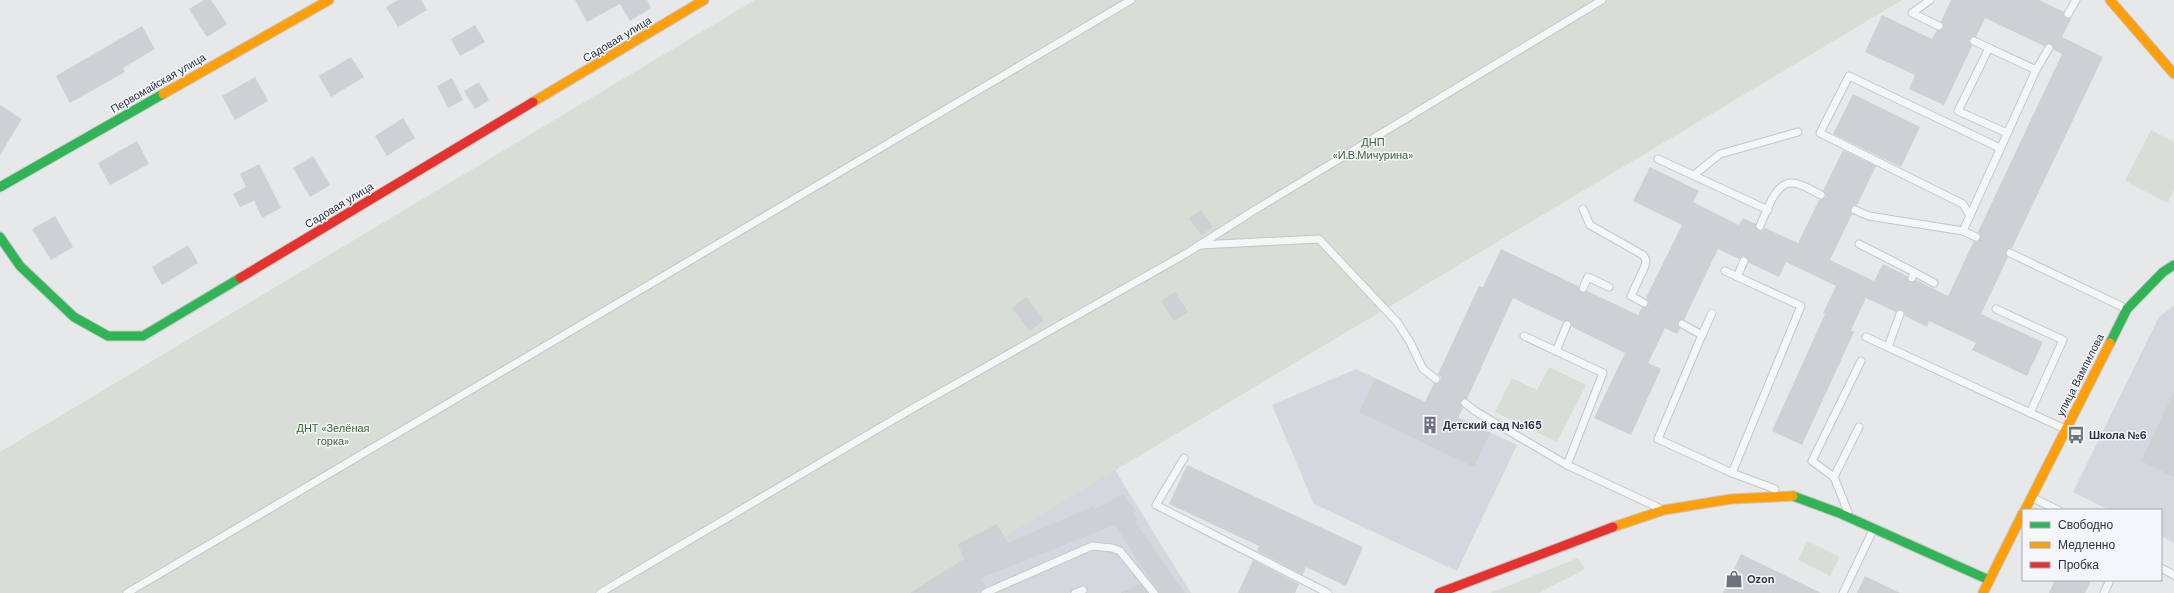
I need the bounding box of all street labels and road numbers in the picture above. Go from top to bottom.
street label: Садовая улица [580,13,655,65]
street label: Первомайская улица [108,50,209,116]
street label: Садовая улица [302,179,377,231]
street label: улица Вампилова [2053,331,2107,419]

